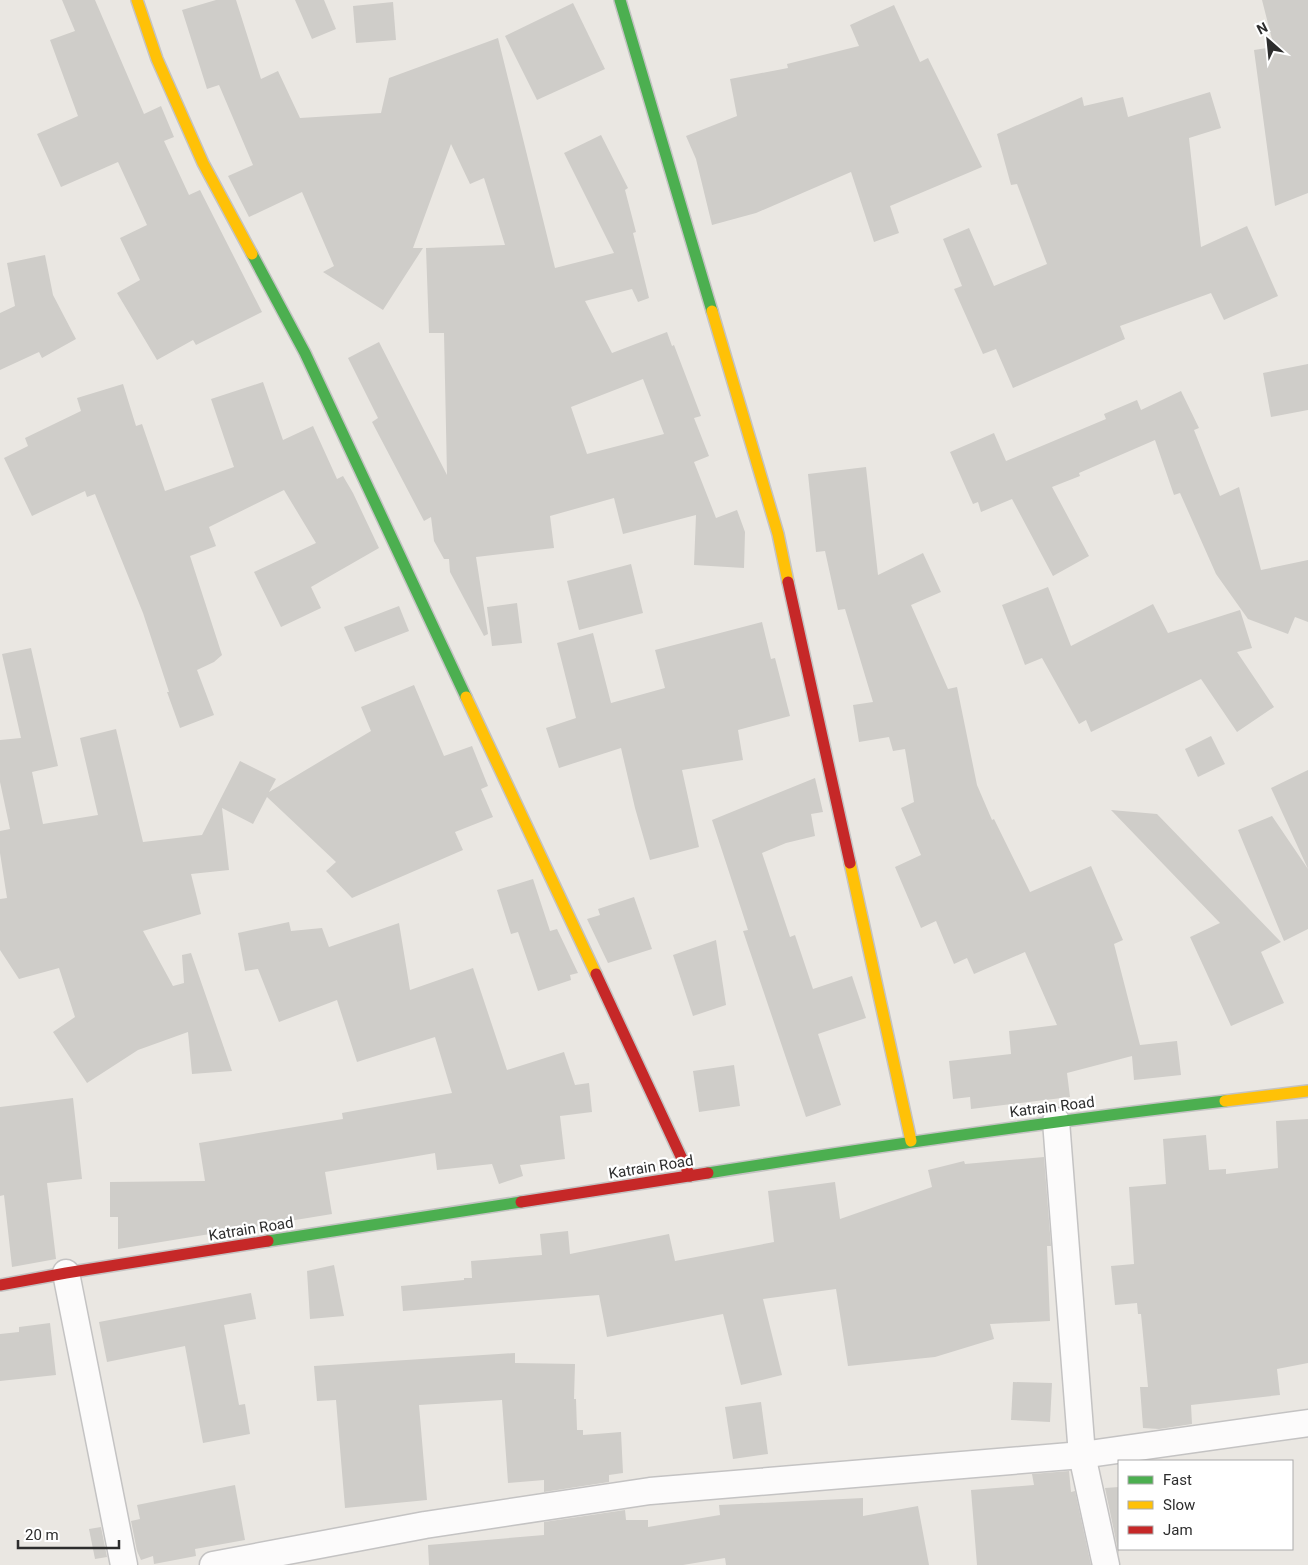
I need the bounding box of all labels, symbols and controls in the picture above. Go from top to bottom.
north arrow [1243,15,1293,65]
text: N [1254,19,1270,38]
street label: Katrain Road [1008,1093,1096,1121]
street label: Katrain Road [607,1151,695,1183]
street label: Katrain Road [207,1213,295,1245]
legend [1118,1460,1293,1550]
text: Fast [1163,1471,1192,1489]
text: Slow [1163,1496,1195,1514]
scale bar [18,1518,119,1550]
text: Jam [1163,1521,1193,1539]
text: 20 m [25,1526,59,1544]

